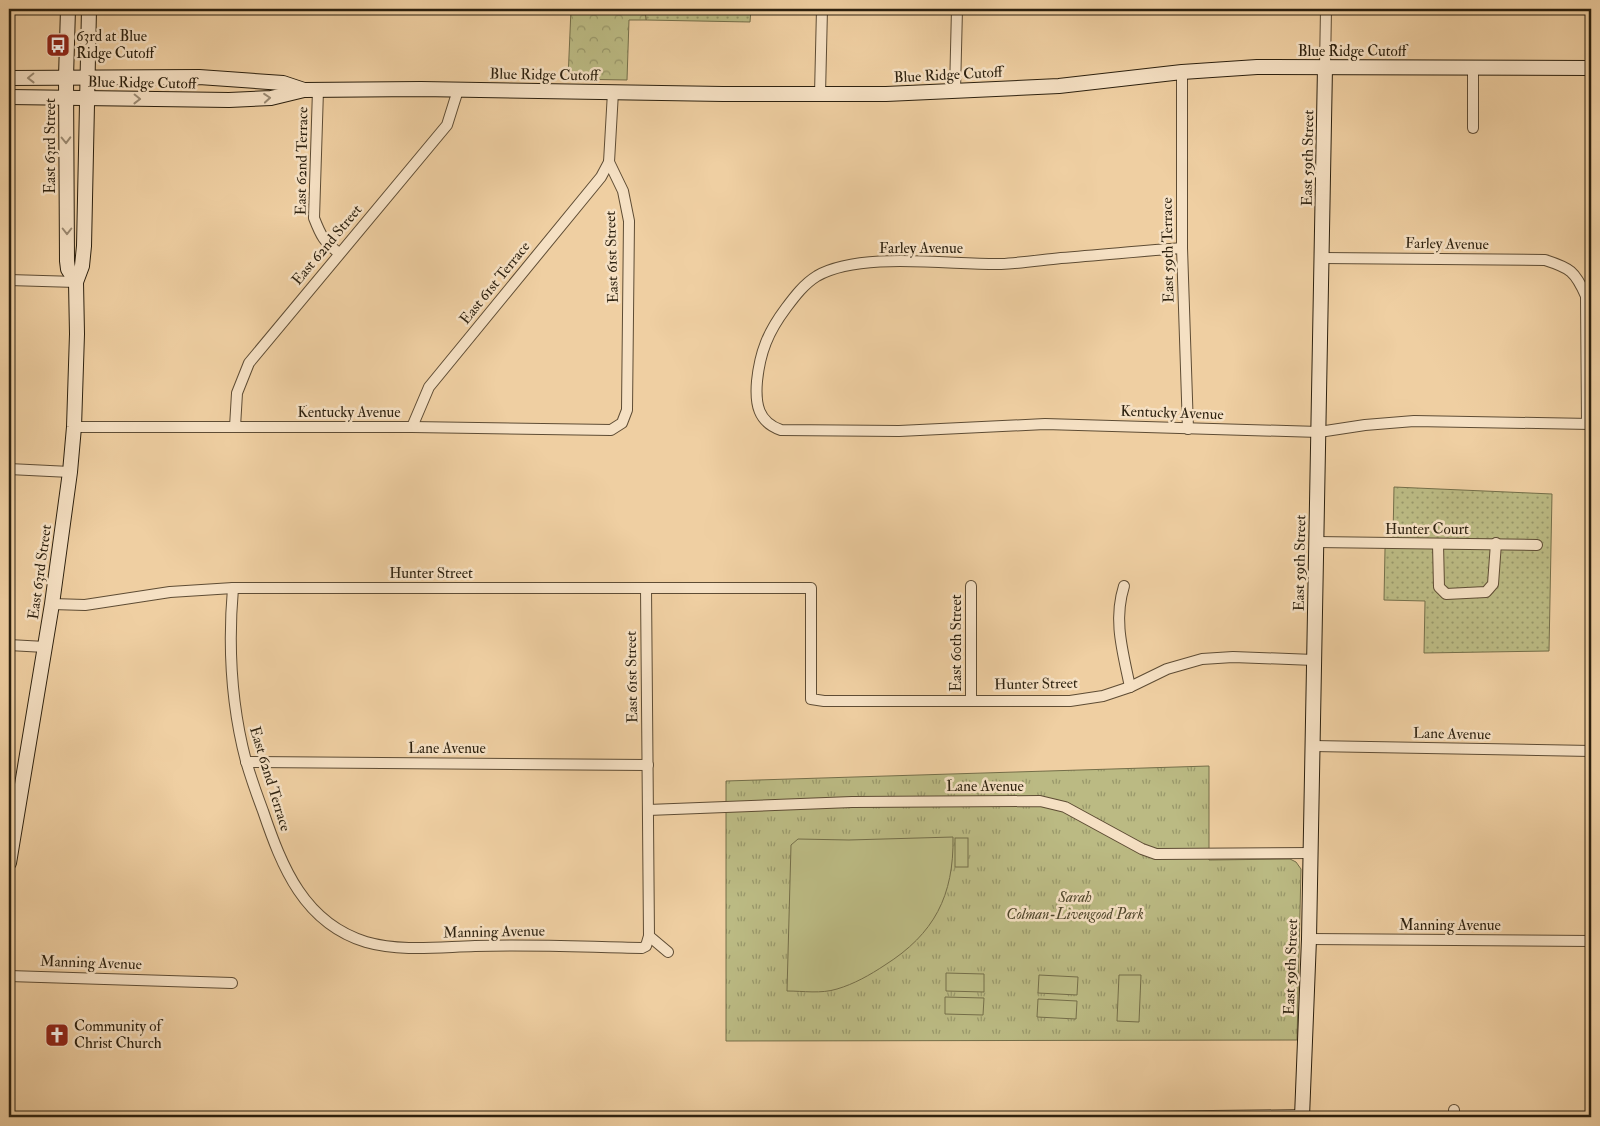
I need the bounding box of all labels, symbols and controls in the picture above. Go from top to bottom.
place label: 63rd at Blue Ridge Cutoff [76,27,156,63]
bus stop icon: 63rd at Blue Ridge Cutoff [45,32,71,58]
street label: Blue Ridge Cutoff [1298,42,1409,61]
street label: Blue Ridge Cutoff [893,63,1005,87]
street label: Blue Ridge Cutoff [489,65,601,85]
one-way arrow [27,73,35,83]
street label: Blue Ridge Cutoff [87,73,199,93]
one-way arrow [264,93,272,104]
one-way arrow [134,94,141,104]
street label: East 63rd Street [41,98,60,194]
street label: East 62nd Terrace [292,106,312,216]
street label: East 59th Street [1298,109,1318,206]
one-way arrow [61,136,72,144]
street label: East 59th Terrace [1158,197,1178,303]
street label: East 62nd Street [288,201,366,289]
street label: East 61st Street [601,210,623,303]
one-way arrow [62,227,72,235]
street label: Farley Avenue [1405,234,1489,254]
street label: East 61st Terrace [456,238,534,328]
street label: Farley Avenue [879,239,963,258]
street label: Kentucky Avenue [1120,402,1224,424]
street label: Kentucky Avenue [297,403,401,422]
street label: East 59th Street [1290,514,1310,611]
street label: Hunter Court [1385,520,1469,539]
street label: East 63rd Street [24,523,56,621]
street label: Hunter Street [389,564,473,583]
street label: East 60th Street [947,594,966,692]
street label: East 61st Street [622,631,642,723]
street label: Hunter Street [994,674,1078,694]
street label: East 62nd Terrace [245,724,295,834]
street label: Lane Avenue [1413,724,1491,744]
street label: Lane Avenue [408,739,486,758]
street label: Lane Avenue [946,777,1024,796]
park label: Sarah Colman-Livengood Park [1006,888,1144,924]
street label: Manning Avenue [1399,916,1501,935]
street label: East 59th Street [1280,918,1302,1016]
street label: Manning Avenue [443,922,545,942]
street label: Manning Avenue [40,952,142,974]
place label: Community of Christ Church [74,1017,164,1053]
church icon: Community of Christ Church [44,1022,70,1048]

